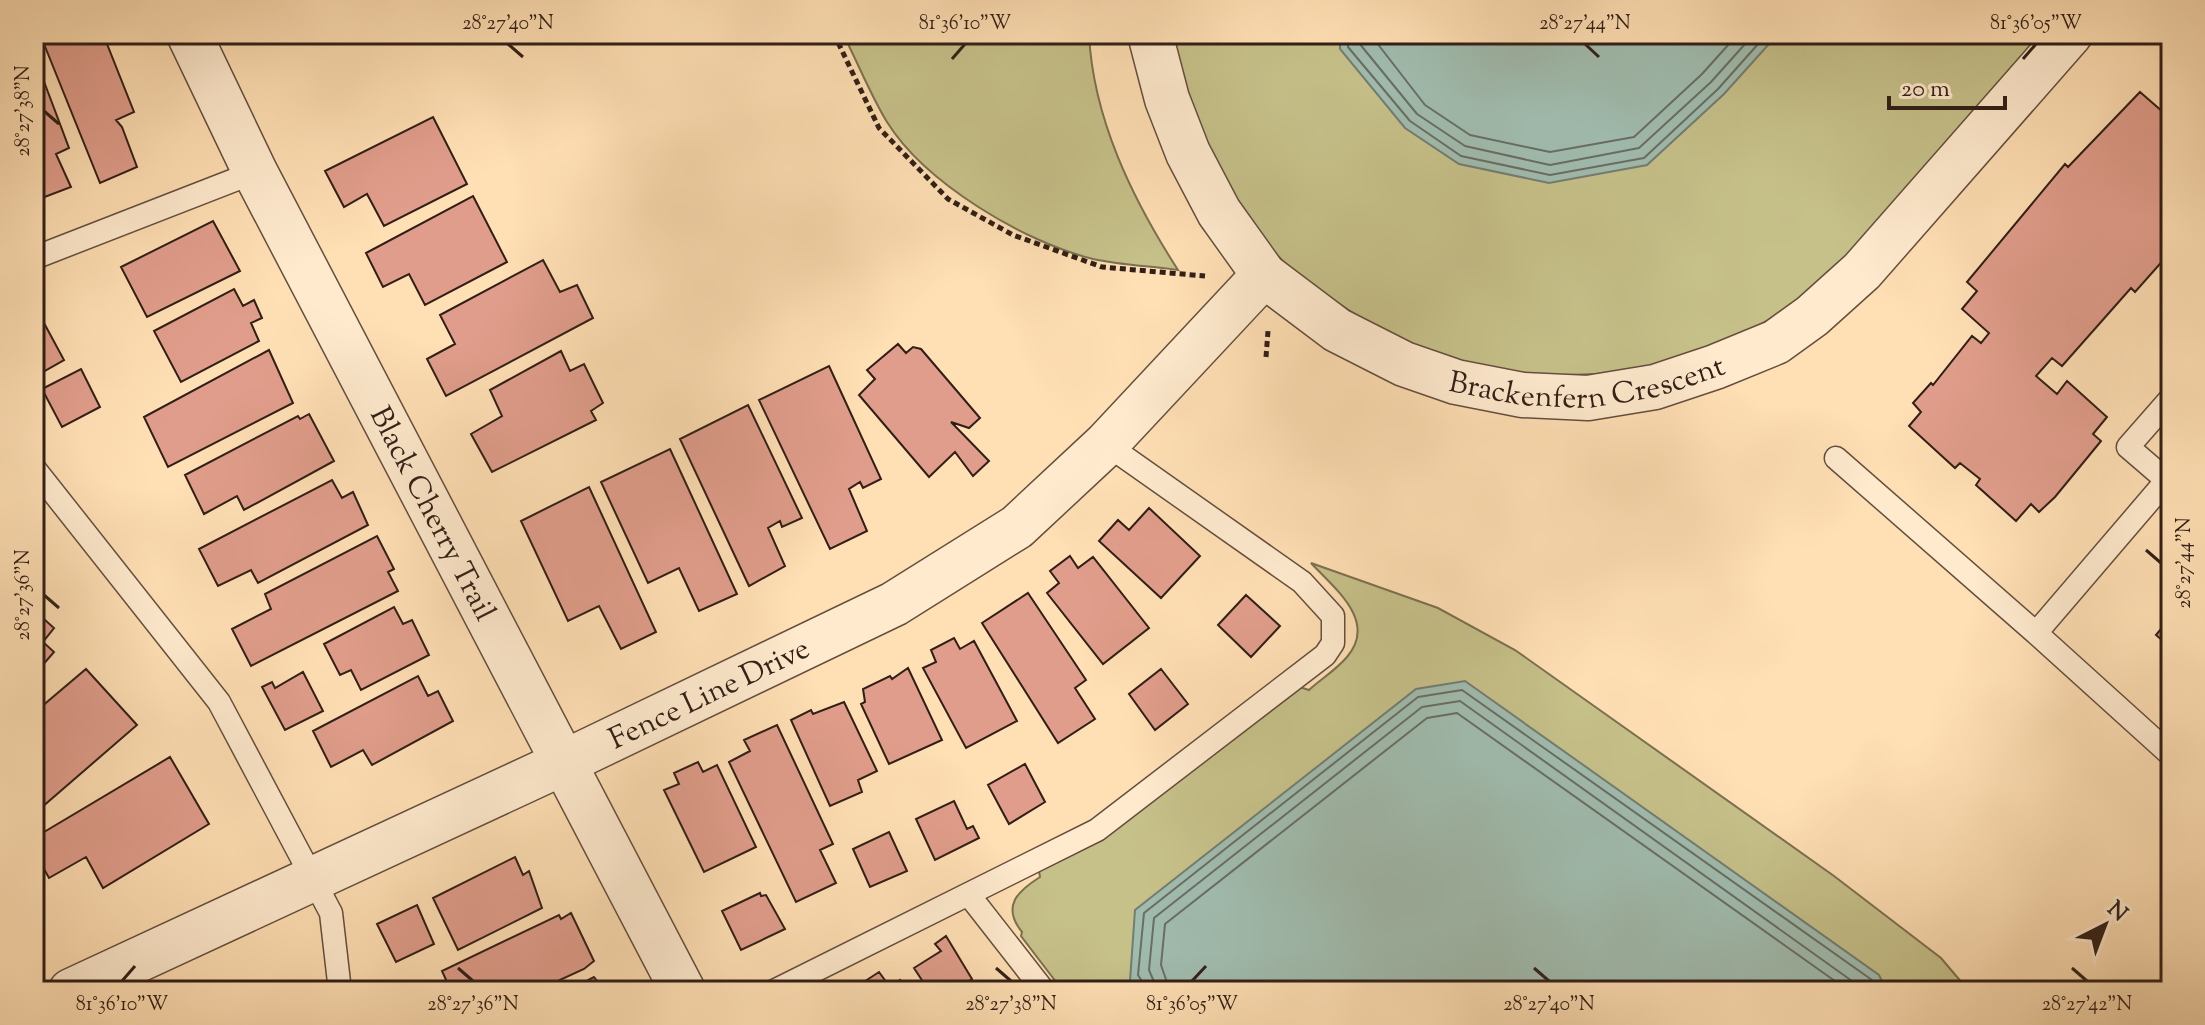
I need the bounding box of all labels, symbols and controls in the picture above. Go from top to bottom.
text: 28°27'40"N [462,10,554,39]
text: 81°36'10"W [919,10,1011,39]
text: 28°27'44"N [1539,10,1631,39]
text: 81°36'05"W [1990,10,2082,39]
scale bar [1889,60,2005,110]
text: 28°27'38"N [10,65,39,157]
text: 20 m [1901,73,1950,107]
street label: Brackenfern Crescent [1445,346,1732,422]
street label: Black Cherry Trail [357,400,505,629]
text: 28°27'44"N [2171,517,2200,609]
text: 28°27'36"N [10,549,39,641]
street label: Fence Line Drive [602,629,818,762]
north arrow [2065,885,2145,965]
text: N [2099,895,2134,930]
text: 81°36'10"W [76,991,168,1020]
text: 28°27'36"N [427,991,519,1020]
text: 28°27'38"N [965,991,1057,1020]
text: 81°36'05"W [1146,991,1238,1020]
text: 28°27'40"N [1503,991,1595,1020]
text: 28°27'42"N [2042,991,2132,1020]

